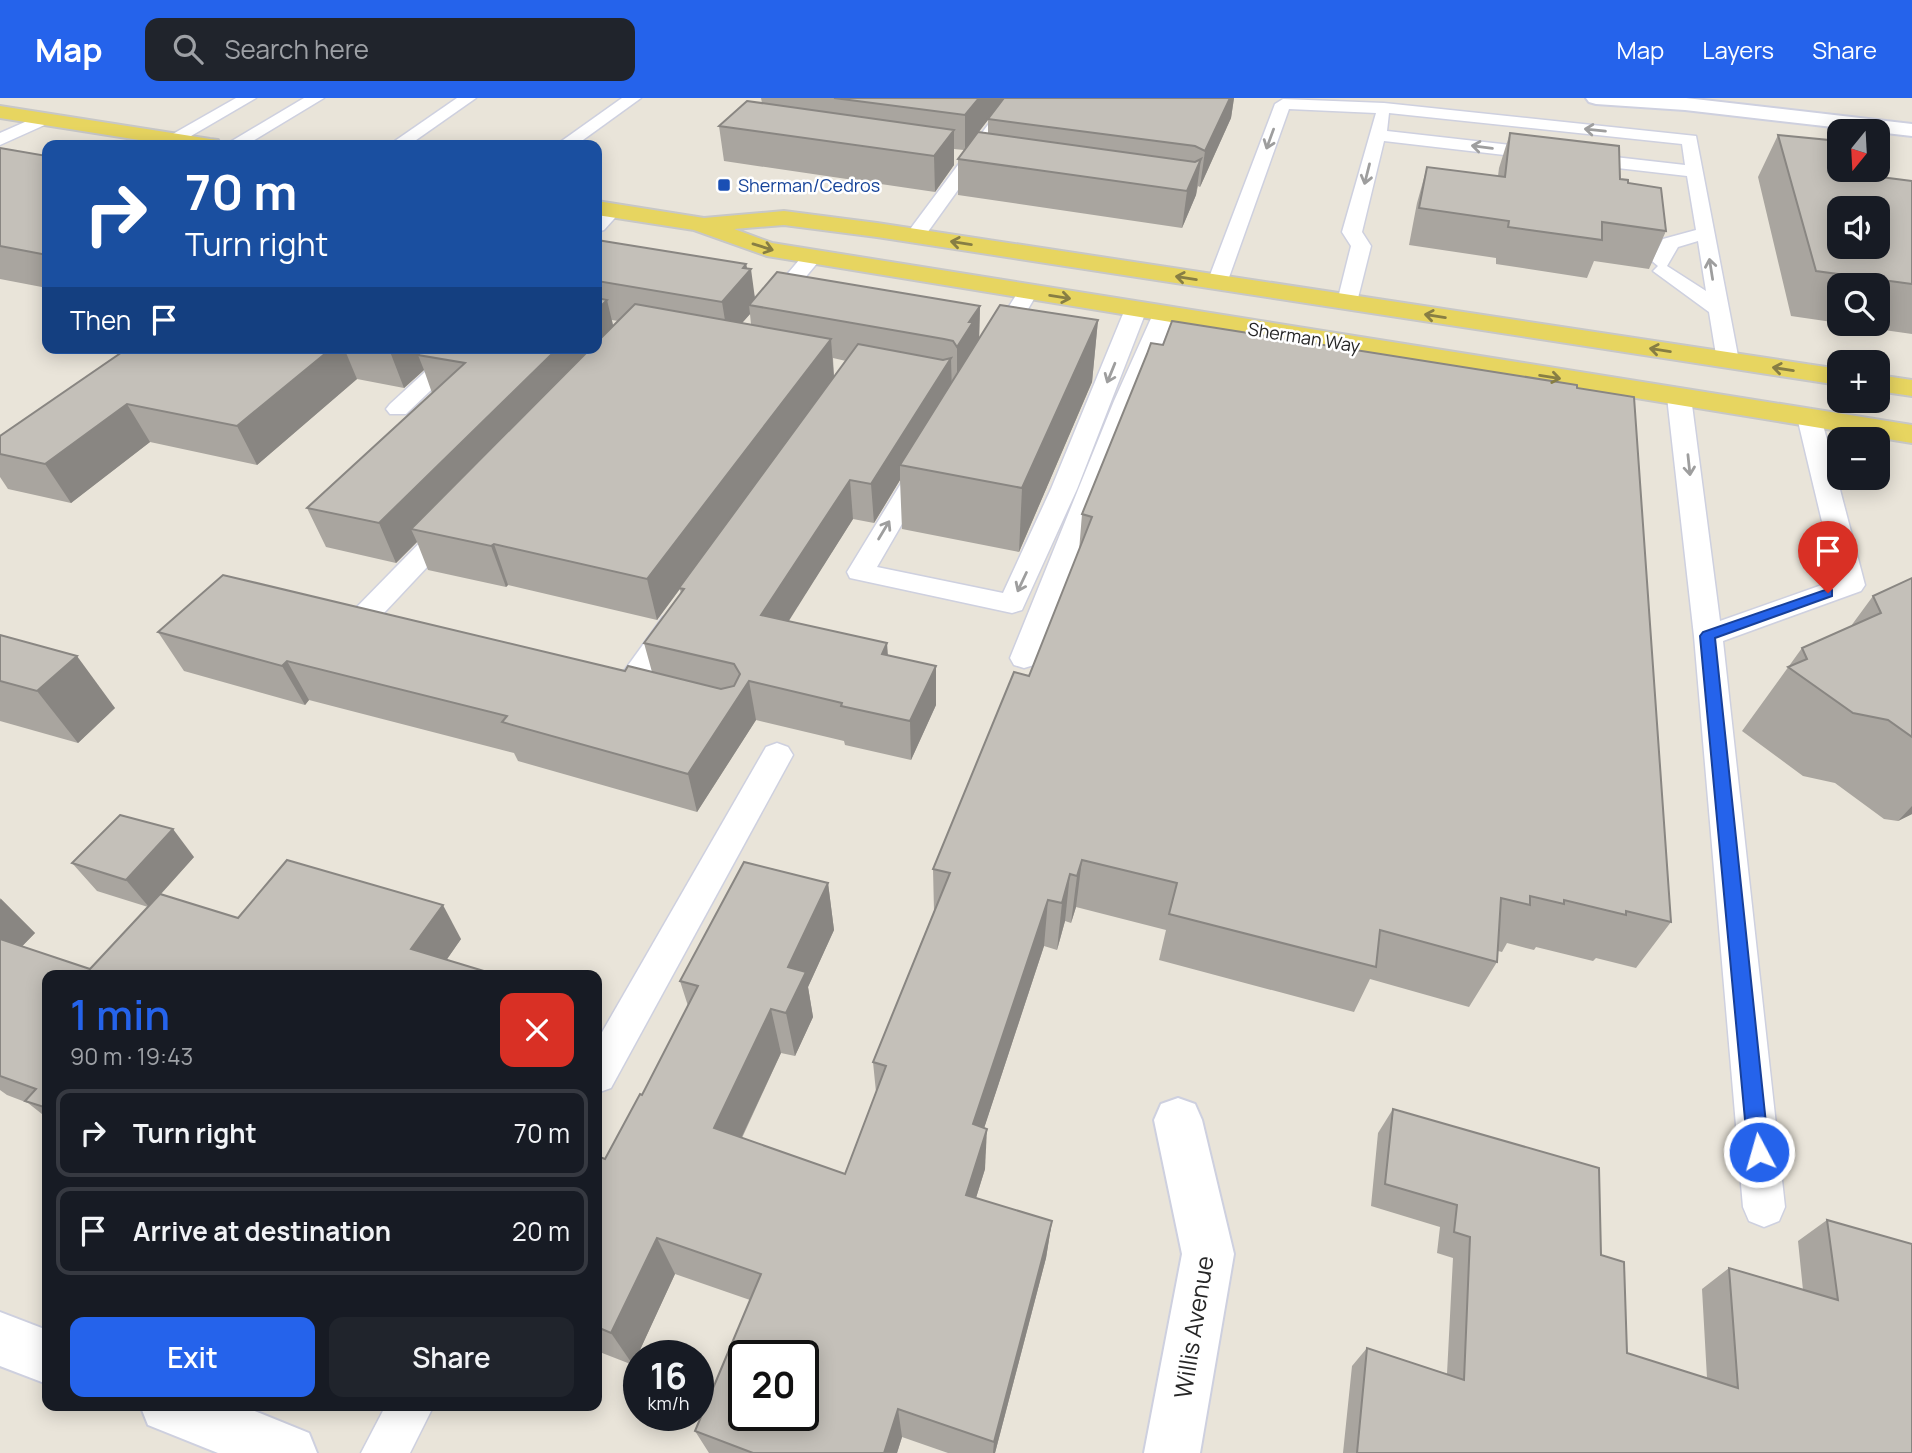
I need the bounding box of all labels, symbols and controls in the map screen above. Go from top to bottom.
search box [145,18,635,81]
text: Map [35,27,103,72]
icon: search [169,30,207,68]
text: Search here [225,31,369,67]
text: Map [1617,33,1664,66]
text: Layers [1702,33,1774,66]
text: Share [1812,33,1877,66]
north arrow [1827,119,1890,182]
map controls [1827,119,1890,490]
one-way arrow [1584,123,1606,136]
one-way arrow [1263,128,1276,150]
one-way arrow [1471,141,1494,154]
text: 70 m [185,158,297,225]
one-way arrow [1360,162,1373,185]
icon: right [70,168,161,259]
place label: Sherman/Cedros [738,173,880,197]
marker: Sherman/Cedros [716,177,732,193]
button: sound [1827,196,1890,259]
text: Turn right [185,222,328,266]
one-way arrow [950,236,973,249]
one-way arrow [752,242,774,255]
one-way arrow [1704,259,1717,281]
one-way arrow [1175,271,1198,284]
button: search [1827,273,1890,336]
one-way arrow [1048,291,1071,304]
icon: arrive [145,301,183,339]
text: Then [70,302,131,338]
one-way arrow [1424,309,1447,322]
street label: Sherman Way [1246,316,1362,358]
one-way arrow [1649,343,1672,356]
button: + [1827,350,1890,413]
one-way arrow [1103,362,1116,383]
one-way arrow [1773,362,1795,375]
one-way arrow [1538,370,1561,383]
button: − [1827,427,1890,490]
one-way arrow [1682,453,1695,476]
one-way arrow [878,521,892,541]
pin [1798,521,1858,593]
icon: arrive [1809,532,1847,570]
one-way arrow [1015,571,1028,592]
text: 1 min [70,985,170,1043]
button: close [500,993,574,1067]
text: 90 m · 19:43 [70,1040,193,1072]
icon: right [74,1114,112,1152]
text: Turn right [133,1115,257,1151]
text: 70 m [514,1115,570,1151]
position arrow [1722,1115,1796,1189]
icon: arrive [74,1212,112,1250]
text: Arrive at destination [133,1213,391,1249]
text: 20 m [512,1213,570,1249]
street label: Willis Avenue [1165,1253,1221,1401]
button: Exit [70,1317,315,1397]
button: Share [329,1317,574,1397]
speed limit sign: 20 [728,1340,819,1431]
text: 16 [650,1352,687,1400]
text: km/h [648,1391,689,1415]

